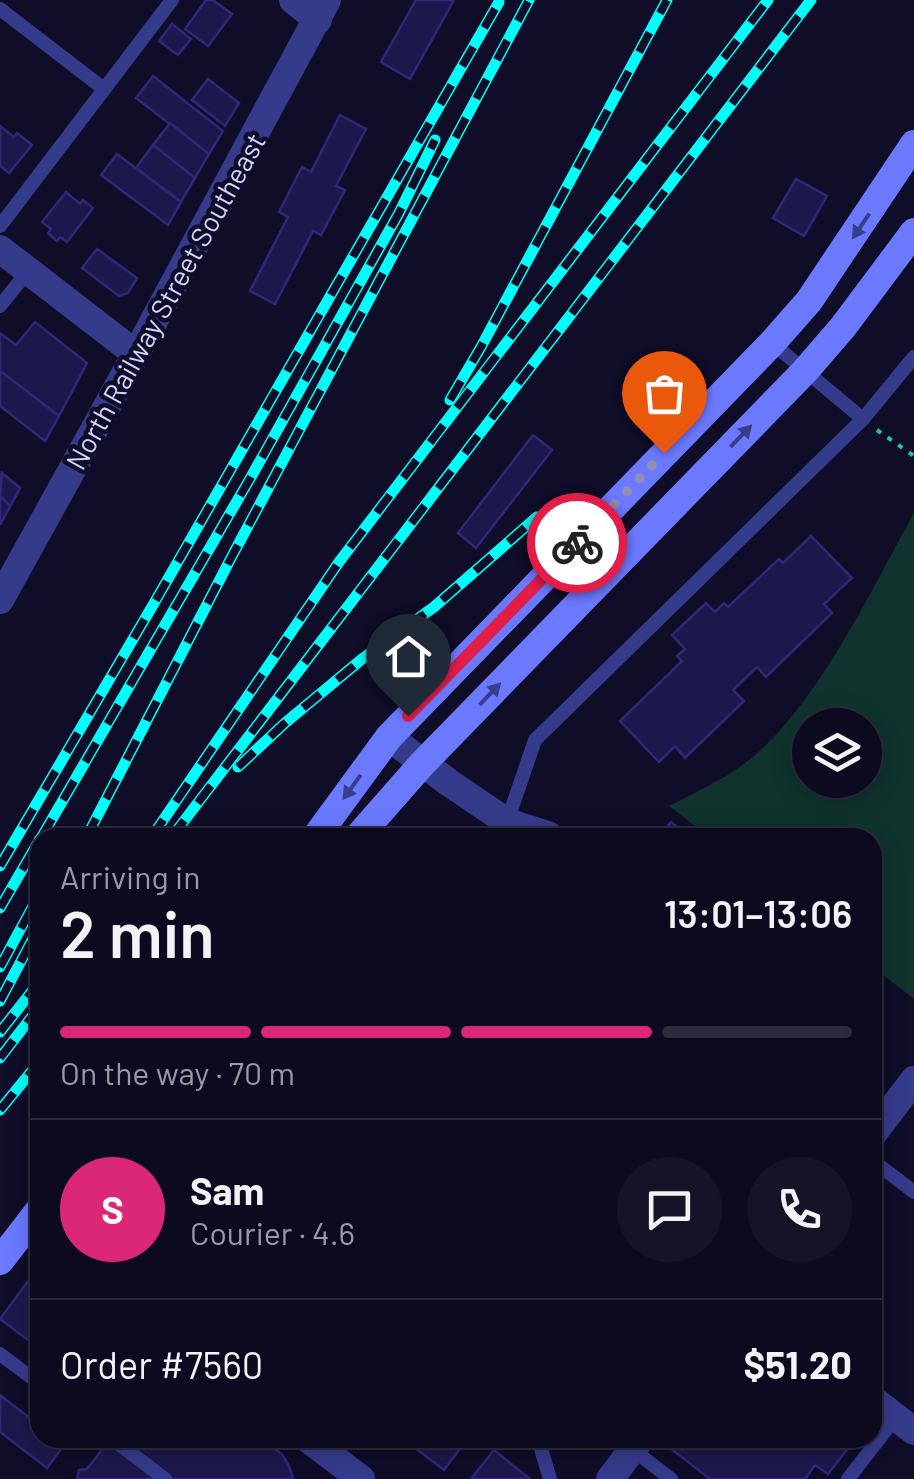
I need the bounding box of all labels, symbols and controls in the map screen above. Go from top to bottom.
street label: North Railway Street Southeast [58,127,272,475]
one-way arrow [852,212,870,239]
pin [622,351,707,454]
icon: bag [637,366,692,421]
one-way arrow [729,425,753,449]
courier [527,493,627,593]
icon: bike [550,516,605,571]
pin [366,614,451,717]
icon: home [381,629,436,684]
one-way arrow [478,683,502,707]
map controls [792,708,882,798]
button: layers [792,708,882,798]
one-way arrow [342,774,362,801]
text: Arriving in [60,857,200,895]
text: 13:01–13:06 [664,890,852,936]
text: 2 min [60,893,215,971]
text: On the way · 70 m [60,1053,295,1091]
button: chat [617,1157,722,1262]
button: phone [747,1157,852,1262]
text: Sam [190,1167,264,1213]
text: S [101,1186,124,1232]
text: Courier · 4.6 [190,1213,355,1251]
text: Order #7560 [60,1341,263,1387]
text: $51.20 [744,1341,852,1387]

